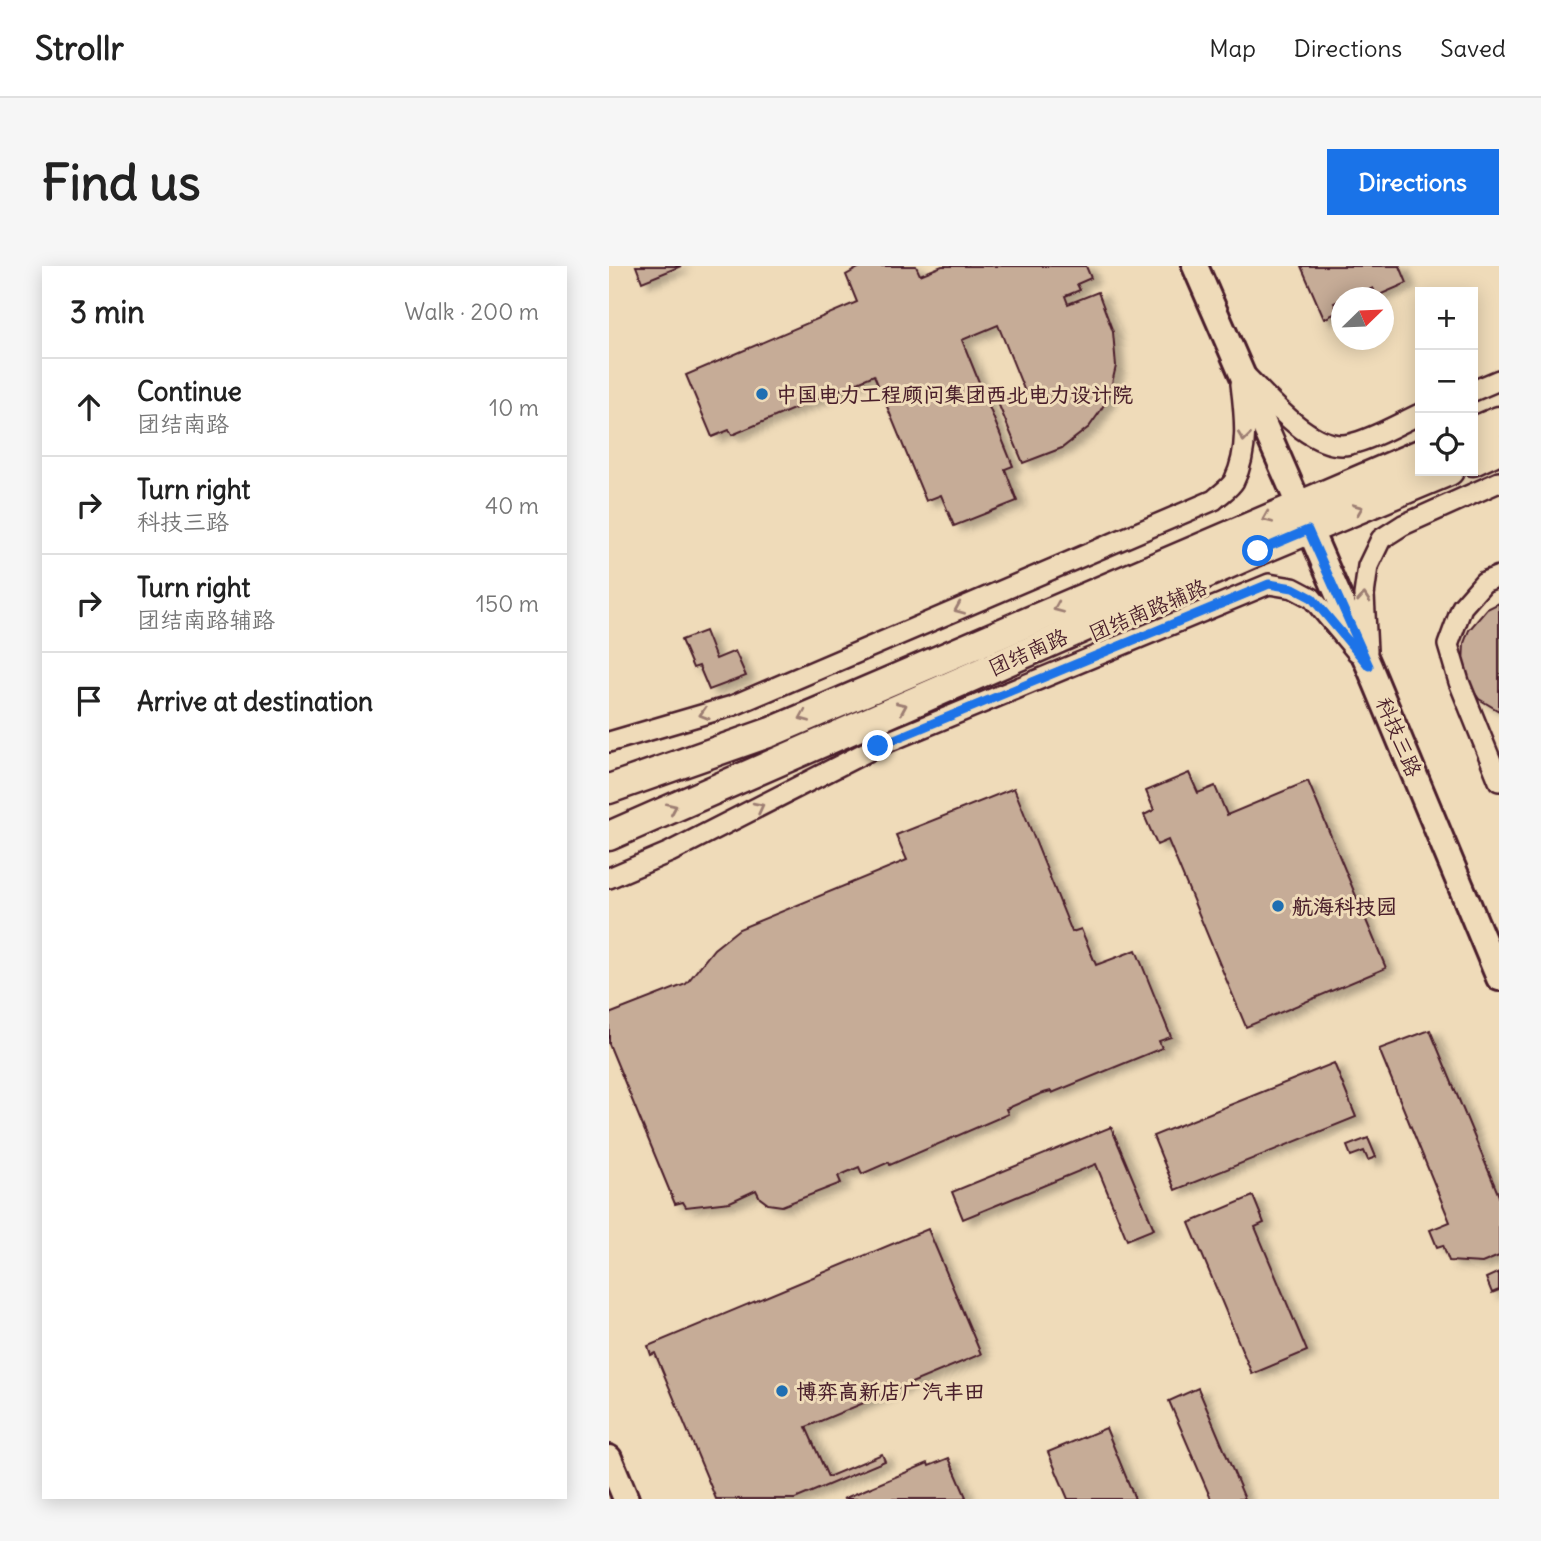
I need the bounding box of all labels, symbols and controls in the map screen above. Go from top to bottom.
text: Strollr [35,27,124,69]
text: Map [1209,33,1256,63]
text: Directions [1294,33,1402,63]
text: Saved [1440,33,1506,63]
button: Directions [1327,149,1499,215]
text: Find us [42,152,200,213]
north arrow [1331,287,1394,350]
map controls [1415,287,1478,476]
button: + [1415,287,1478,350]
text: 3 min [70,293,145,331]
text: Walk · 200 m [404,297,539,326]
button: − [1415,350,1478,413]
text: Continue [137,375,242,408]
place label: 中国电力工程顾问集团西北电力设计院 [776,381,1133,408]
marker: 中国电力工程顾问集团西北电力设计院 [754,386,770,402]
icon: ahead [70,388,108,426]
text: 10 m [489,393,539,422]
text: 团结南路 [137,409,229,438]
button: locate [1415,413,1478,476]
one-way arrow [1237,432,1252,443]
text: Turn right [137,473,250,506]
icon: right [70,486,108,524]
text: 40 m [485,491,539,520]
one-way arrow [1351,503,1363,517]
text: 科技三路 [137,507,229,536]
one-way arrow [1262,510,1274,524]
route start [1242,535,1273,566]
text: Turn right [137,571,250,604]
street label: 团结南路辅路 [1085,573,1211,647]
icon: right [70,584,108,622]
text: 150 m [476,589,539,618]
one-way arrow [1356,593,1371,604]
one-way arrow [954,600,966,614]
one-way arrow [1053,600,1065,614]
text: 团结南路辅路 [137,605,275,634]
street label: 团结南路 [984,623,1072,681]
icon: arrive [70,682,108,720]
text: Arrive at destination [137,685,373,718]
street label: 科技三路 [1370,693,1428,781]
one-way arrow [895,701,907,715]
one-way arrow [698,706,710,721]
one-way arrow [799,709,811,723]
route end [862,730,893,761]
one-way arrow [752,801,764,815]
one-way arrow [664,802,677,816]
place label: 航海科技园 [1292,893,1397,920]
marker: 航海科技园 [1270,898,1286,914]
place label: 博弈高新店广汽丰田 [796,1378,985,1405]
marker: 博弈高新店广汽丰田 [774,1383,790,1399]

